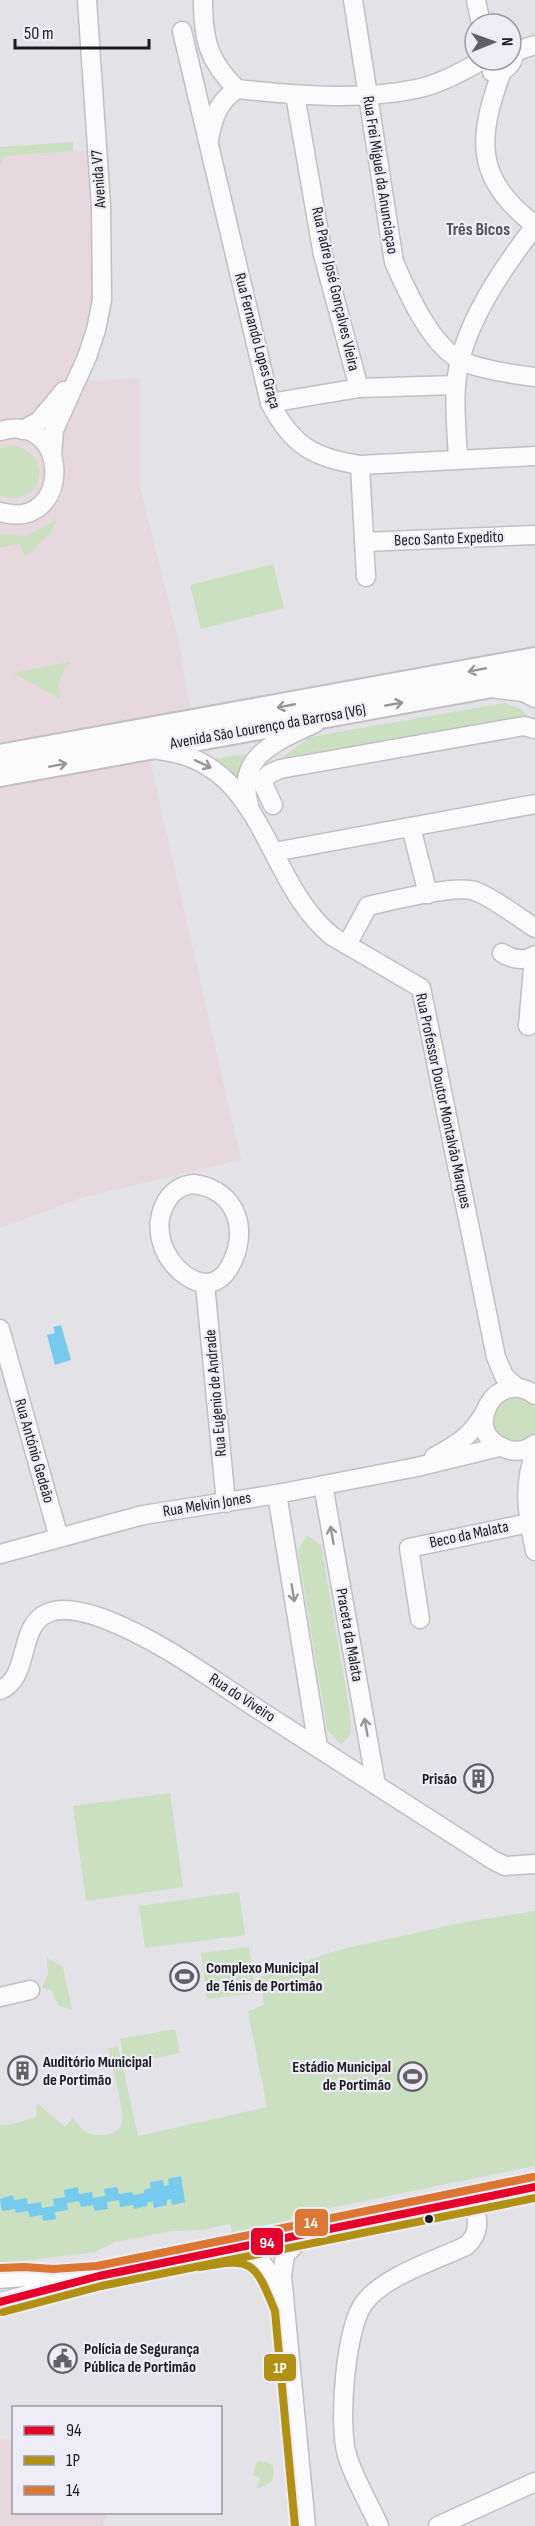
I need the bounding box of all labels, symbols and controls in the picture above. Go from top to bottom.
scale bar [15,12,148,50]
north arrow [463,12,523,72]
text: 50 m [24,23,54,44]
text: N [497,37,516,46]
street label: Rua Frei Miguel da Anunciaçao [358,94,402,256]
street label: Avenida V7 [87,149,111,210]
street label: Rua Padre José Gonçalves Vieira [307,205,363,373]
district label: Três Bicos [446,219,510,240]
street label: Rua Fernando Lopes Graça [230,271,284,411]
street label: Beco Santo Expedito [394,528,504,550]
one-way arrow [468,665,488,676]
one-way arrow [384,698,403,709]
street label: Avenida São Lourenço da Barrosa (V6) [168,700,367,754]
one-way arrow [276,700,296,711]
one-way arrow [193,758,211,770]
one-way arrow [47,759,67,770]
street label: Rua Professor Doutor Montalvão Marques [411,992,475,1211]
street label: Rua Eugenio de Andrade [201,1329,231,1457]
street label: Rua António Gedeão [10,1397,58,1505]
street label: Rua Melvin Jones [161,1489,253,1521]
street label: Beco da Malata [428,1517,510,1553]
one-way arrow [326,1526,337,1545]
one-way arrow [287,1583,298,1603]
street label: Praceta da Malata [331,1587,367,1683]
street label: Rua do Viveiro [205,1670,279,1726]
one-way arrow [360,1718,371,1737]
building icon: Prisão [462,1763,494,1795]
place label: Prisão [422,1770,457,1789]
place label: Complexo Municipal de Ténis de Portimão [206,1959,323,1996]
sports icon: Complexo Municipal de Ténis de Portimão [169,1961,201,1993]
place label: Auditório Municipal de Portimão [42,2053,152,2090]
building icon: Auditório Municipal de Portimão [6,2055,38,2087]
place label: Estádio Municipal de Portimão [292,2058,391,2095]
sports icon: Estádio Municipal de Portimão [396,2060,428,2092]
line badge: 14 [294,2208,329,2237]
unlabelled marker [423,2213,435,2225]
text: 14 [304,2214,318,2233]
line badge: 94 [250,2227,284,2256]
text: 94 [259,2234,275,2253]
place label: Polícia de Segurança Pública de Portimão [84,2340,199,2377]
public building icon: Polícia de Segurança Pública de Portimão [47,2342,79,2374]
line badge: 1P [263,2353,297,2382]
text: 1P [273,2359,287,2378]
legend [12,2406,222,2514]
text: 94 [66,2420,82,2441]
text: 1P [66,2450,80,2471]
text: 14 [66,2480,80,2501]

